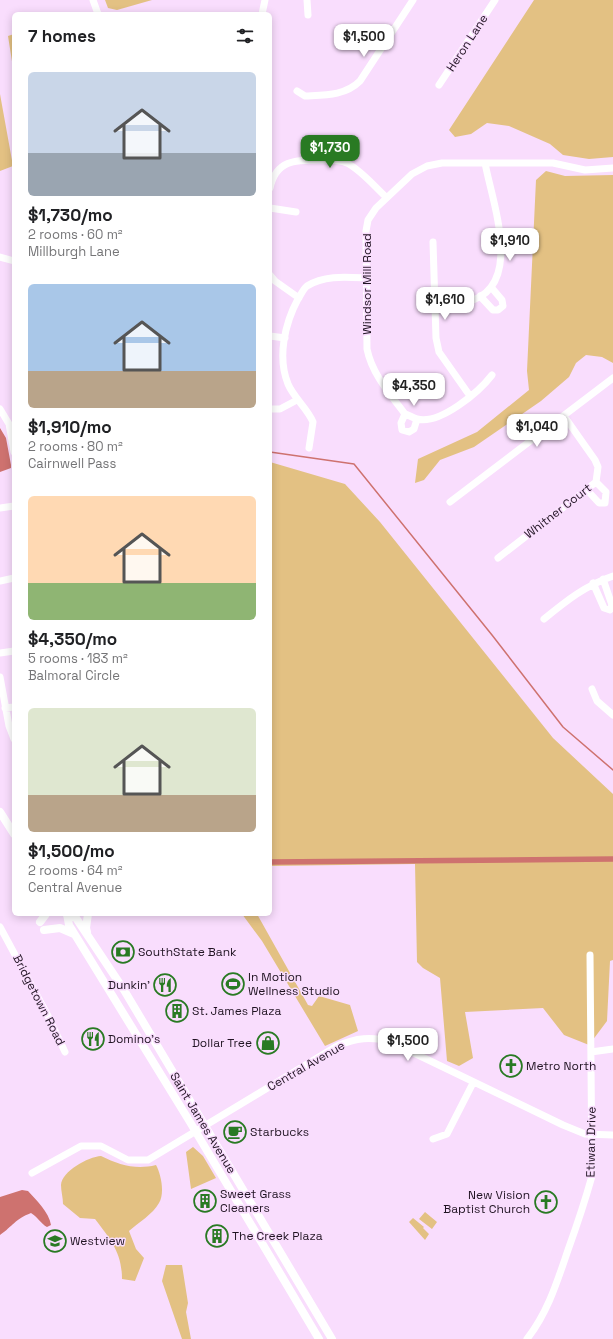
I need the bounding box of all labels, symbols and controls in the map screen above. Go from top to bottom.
street label: Heron Lane [443,11,491,75]
pin: $1,500 [331,24,397,58]
text: 7 homes [28,25,96,47]
icon: filters [234,25,256,47]
text: $1,500 [343,28,385,45]
icon: home [106,98,178,170]
pin: $1,730 [297,135,363,169]
text: $1,730 [310,139,350,156]
text: $1,730/mo [28,204,113,226]
text: 2 rooms · 60 m² [28,226,123,243]
pin: $1,910 [477,228,543,262]
text: $1,910 [490,232,530,249]
street label: Windsor Mill Road [359,233,375,335]
text: Millburgh Lane [28,243,120,260]
pin: $1,610 [412,287,478,321]
text: $1,610 [425,291,465,308]
icon: home [106,310,178,382]
pin: $4,350 [381,373,447,407]
text: $4,350 [392,377,436,394]
pin: $1,040 [504,414,570,448]
text: $1,910/mo [28,416,112,438]
text: $1,040 [516,418,558,435]
text: 2 rooms · 80 m² [28,438,123,455]
text: Cairnwell Pass [28,455,116,472]
street label: Whitner Court [521,480,595,542]
icon: home [106,522,178,594]
text: $4,350/mo [28,628,117,650]
text: 5 rooms · 183 m² [28,650,128,667]
text: Balmoral Circle [28,667,120,684]
icon: home [106,734,178,806]
text: $1,500/mo [28,840,115,862]
text: 2 rooms · 64 m² [28,862,122,879]
text: Central Avenue [28,879,122,896]
bank icon: SouthState Bank [110,939,136,965]
place label: SouthState Bank [138,944,237,960]
street label: Bridgetown Road [9,952,69,1048]
place label: In Motion Wellness Studio [248,969,340,999]
sports icon: In Motion Wellness Studio [220,971,246,997]
restaurant icon: Dunkin' [152,972,178,998]
place label: Dunkin' [108,977,150,993]
building icon: St. James Plaza [164,998,190,1024]
place label: St. James Plaza [192,1003,281,1019]
restaurant icon: Domino's [80,1026,106,1052]
pin: $1,500 [375,1028,441,1062]
shop icon: Dollar Tree [255,1030,281,1056]
place label: Domino's [108,1031,160,1047]
text: $1,500 [387,1032,429,1049]
place label: Dollar Tree [192,1035,252,1051]
street label: Central Avenue [264,1037,348,1095]
church icon: Metro North [498,1053,524,1079]
place label: Metro North [526,1058,596,1074]
street label: Saint James Avenue [166,1069,240,1177]
street label: Etiwan Drive [582,1106,600,1178]
cafe icon: Starbucks [222,1119,248,1145]
place label: Starbucks [250,1124,309,1140]
place label: Sweet Grass Cleaners [220,1186,291,1216]
place label: New Vision Baptist Church [443,1187,530,1217]
building icon: Sweet Grass Cleaners [192,1188,218,1214]
church icon: New Vision Baptist Church [533,1189,559,1215]
building icon: The Creek Plaza [204,1223,230,1249]
school or university icon: Westview [42,1228,68,1254]
place label: The Creek Plaza [232,1228,323,1244]
place label: Westview [70,1233,125,1249]

